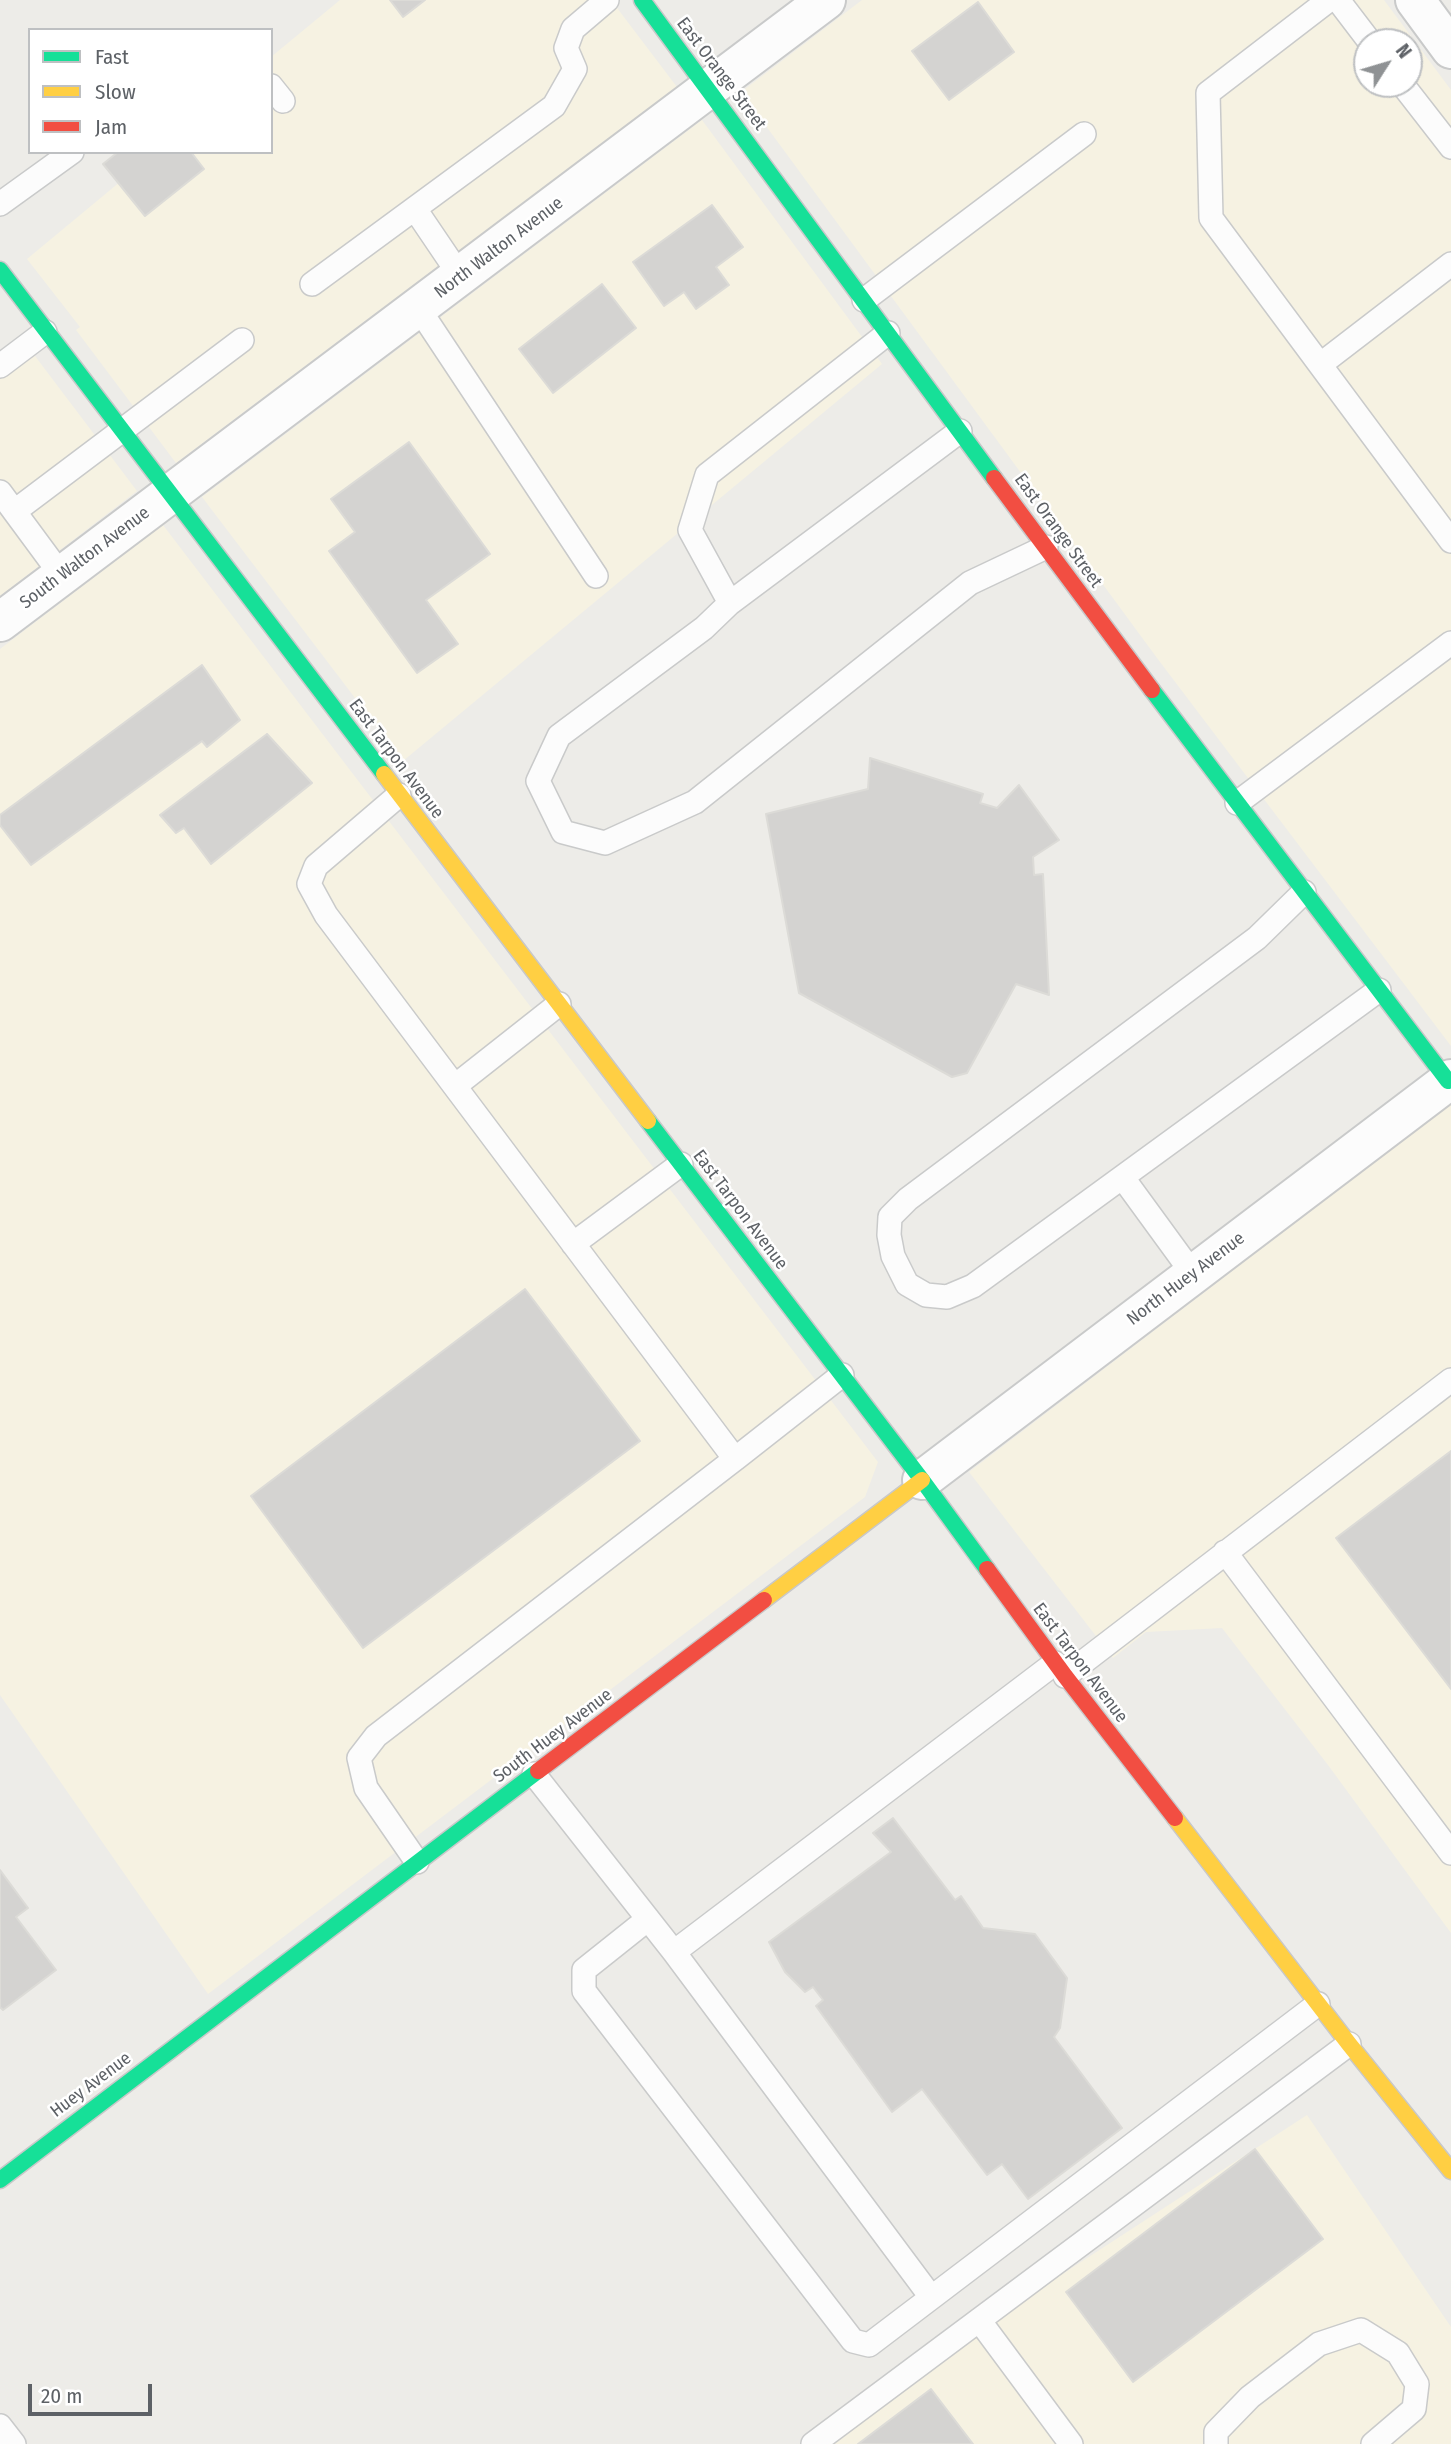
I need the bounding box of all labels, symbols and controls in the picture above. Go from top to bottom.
street label: East Orange Street [672,13,770,135]
legend [28,28,273,154]
north arrow [1353,28,1423,98]
text: N [1391,40,1416,63]
text: Fast [95,44,129,70]
text: Slow [95,79,136,105]
text: Jam [95,114,127,140]
street label: North Walton Avenue [430,193,568,303]
street label: East Orange Street [1009,470,1107,592]
street label: South Walton Avenue [16,502,154,614]
street label: East Tarpon Avenue [344,695,448,823]
street label: East Tarpon Avenue [688,1146,792,1274]
street label: North Huey Avenue [1123,1228,1249,1330]
street label: East Tarpon Avenue [1028,1599,1132,1727]
street label: South Huey Avenue [489,1684,617,1788]
street label: Huey Avenue [46,2048,136,2122]
scale bar [32,2370,156,2414]
text: 20 m [41,2383,82,2409]

